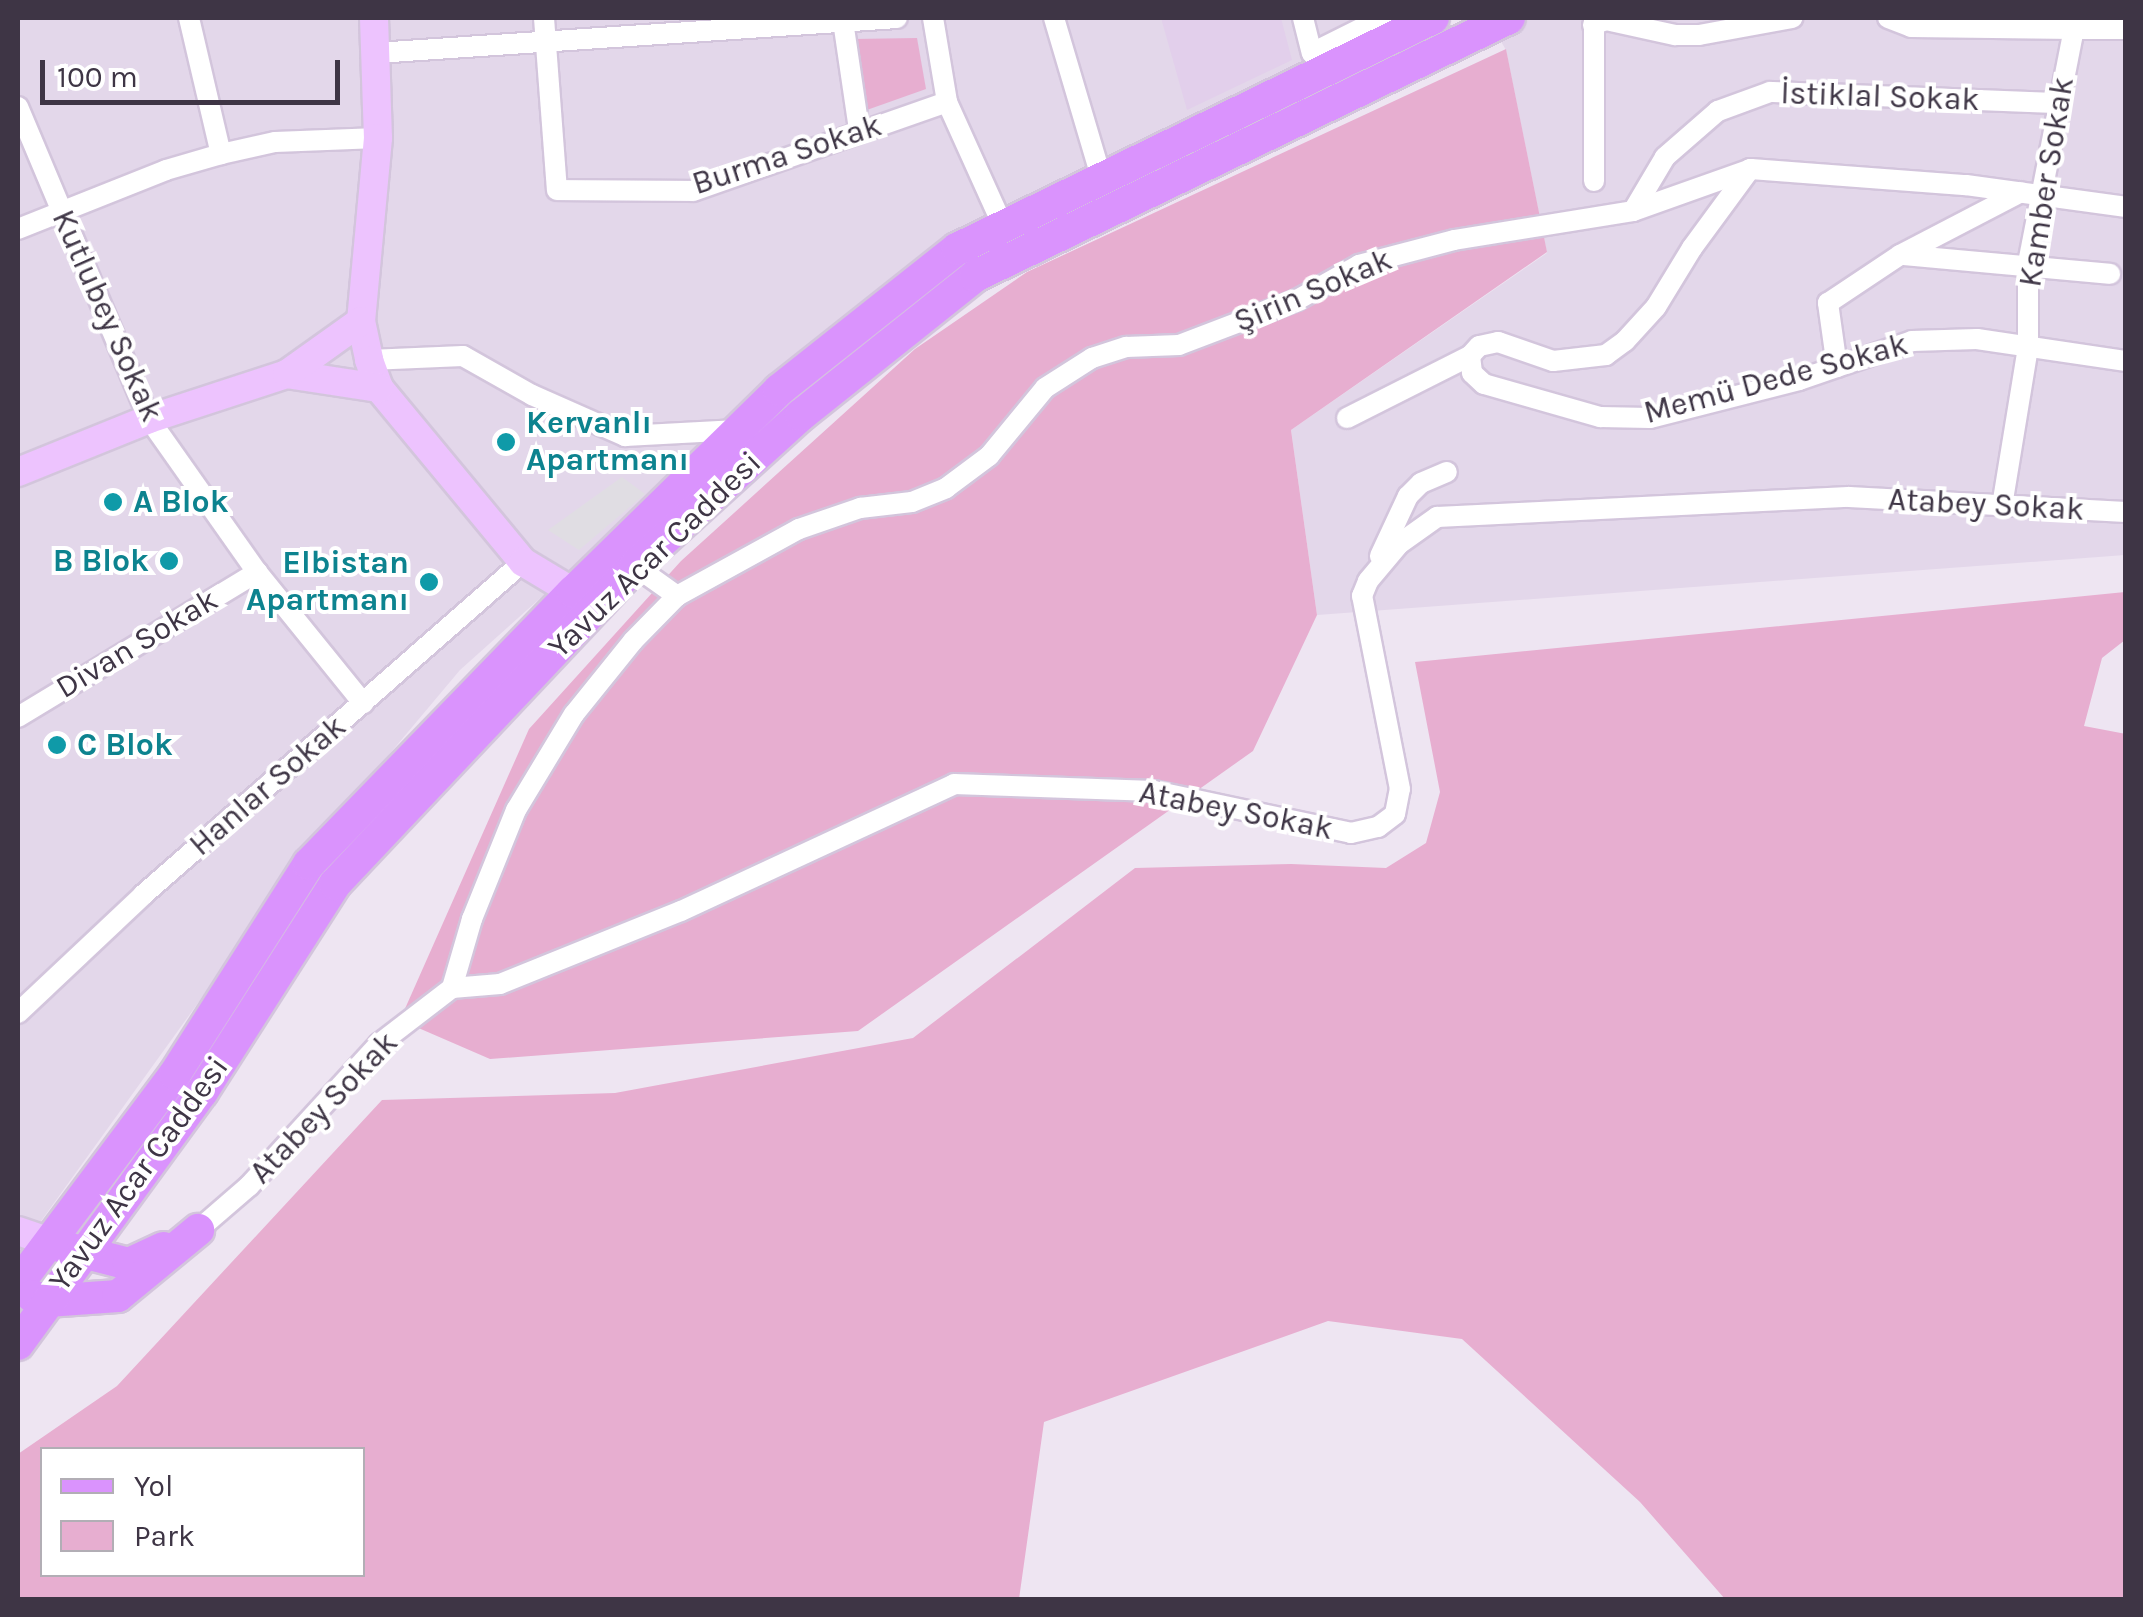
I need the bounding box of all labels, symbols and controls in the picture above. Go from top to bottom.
scale bar [45,40,345,102]
text: 100 m [57,59,138,95]
street label: İstiklal Sokak [1780,74,1980,120]
street label: Kamber Sokak [2011,74,2083,290]
street label: Burma Sokak [688,106,886,204]
street label: Kutlubey Sokak [43,204,171,428]
street label: Şirin Sokak [1228,241,1398,341]
street label: Memü Dede Sokak [1640,325,1912,433]
place label: Kervanlı Apartmanı [526,405,689,480]
marker: Kervanlı Apartmanı [495,431,517,453]
street label: Yavuz Acar Caddesi [541,444,769,666]
street label: Atabey Sokak [1887,481,2085,529]
place label: A Blok [133,483,229,521]
marker: A Blok [102,491,124,513]
place label: B Blok [53,542,149,580]
place label: Elbistan Apartmanı [246,545,409,620]
marker: B Blok [158,550,180,572]
marker: Elbistan Apartmanı [418,571,440,593]
street label: Divan Sokak [49,581,225,707]
street label: Hanlar Sokak [182,708,354,864]
place label: C Blok [77,726,173,764]
marker: C Blok [46,734,68,756]
street label: Atabey Sokak [1136,773,1336,849]
street label: Atabey Sokak [242,1024,406,1192]
street label: Yavuz Acar Caddesi [41,1049,237,1299]
legend [40,1447,365,1577]
text: Yol [134,1468,173,1504]
text: Park [134,1518,195,1554]

